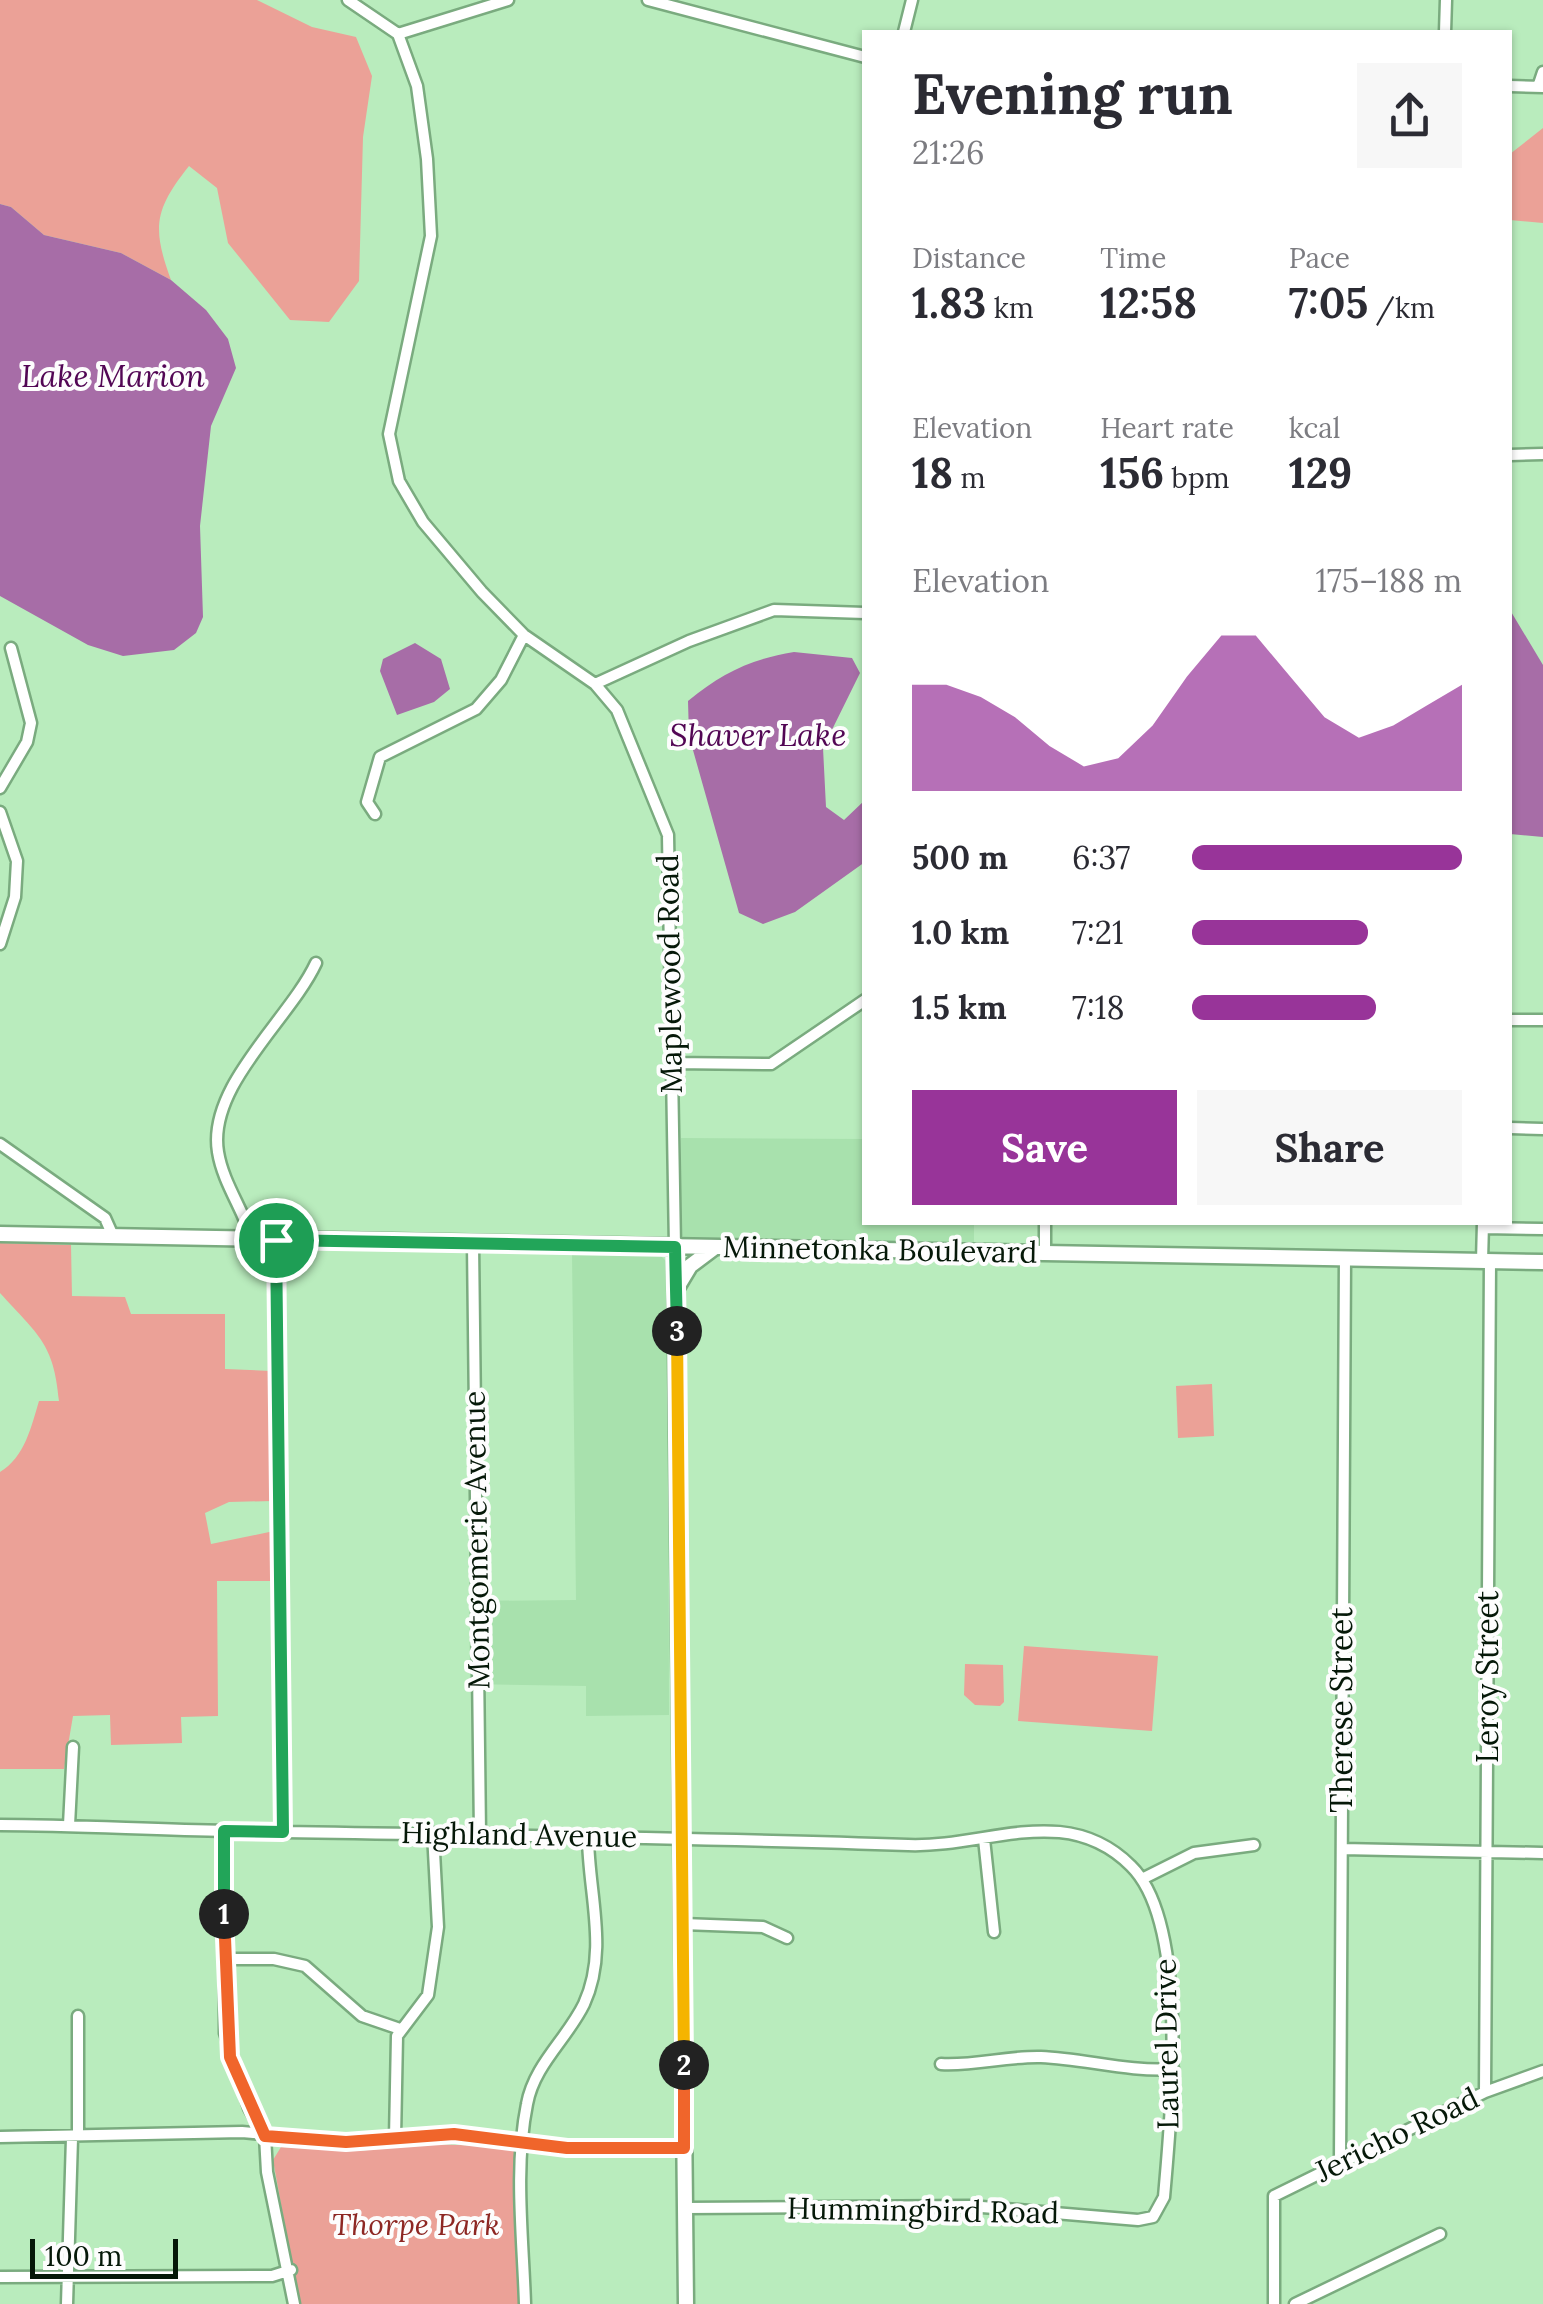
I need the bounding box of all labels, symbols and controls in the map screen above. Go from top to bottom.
text: Evening run [912,59,1233,129]
button: share [1357,63,1462,168]
text: 21:26 [912,132,985,173]
text: Distance [912,240,1026,276]
text: Time [1100,240,1166,276]
text: Pace [1289,240,1350,276]
text: 1.83 [912,276,986,330]
text: 12:58 [1100,276,1197,330]
text: 7:05 [1289,276,1368,330]
text: km [986,290,1034,326]
text: /km [1368,290,1435,326]
water label: Lake Marion [21,355,205,396]
text: Elevation [912,410,1032,446]
text: Heart rate [1100,410,1234,446]
text: kcal [1289,410,1340,446]
text: 18 [912,446,953,500]
text: 156 [1100,446,1164,500]
text: 129 [1289,446,1352,500]
text: m [953,460,985,496]
text: bpm [1164,460,1230,496]
text: Elevation [912,560,1049,601]
text: 175–188 m [1315,560,1462,601]
water label: Shaver Lake [670,714,846,755]
text: 500 m [912,837,1008,878]
text: 6:37 [1072,837,1130,878]
street label: Maplewood Road [648,854,690,1094]
text: 1.0 km [912,912,1009,953]
text: 7:21 [1072,912,1124,953]
text: 1.5 km [912,987,1007,1028]
text: 7:18 [1072,987,1124,1028]
button: Save [912,1090,1177,1205]
button: Share [1197,1090,1462,1205]
pin [234,1198,319,1283]
icon: arrive [249,1213,304,1268]
street label: Minnetonka Boulevard [722,1227,1038,1271]
pin: 3 [652,1306,702,1356]
text: 3 [669,1313,685,1349]
street label: Montgomerie Avenue [454,1390,499,1690]
street label: Leroy Street [1468,1590,1507,1763]
street label: Therese Street [1322,1607,1360,1813]
street label: Highland Avenue [400,1813,638,1856]
pin: 1 [199,1889,249,1939]
text: 1 [218,1896,230,1932]
street label: Laurel Drive [1146,1958,1186,2130]
pin: 2 [659,2040,709,2090]
text: 2 [677,2047,691,2083]
street label: Jericho Road [1308,2078,1485,2190]
street label: Hummingbird Road [786,2189,1060,2232]
park label: Thorpe Park [332,2205,500,2243]
scale bar [30,2234,178,2278]
text: 100 m [45,2238,122,2274]

